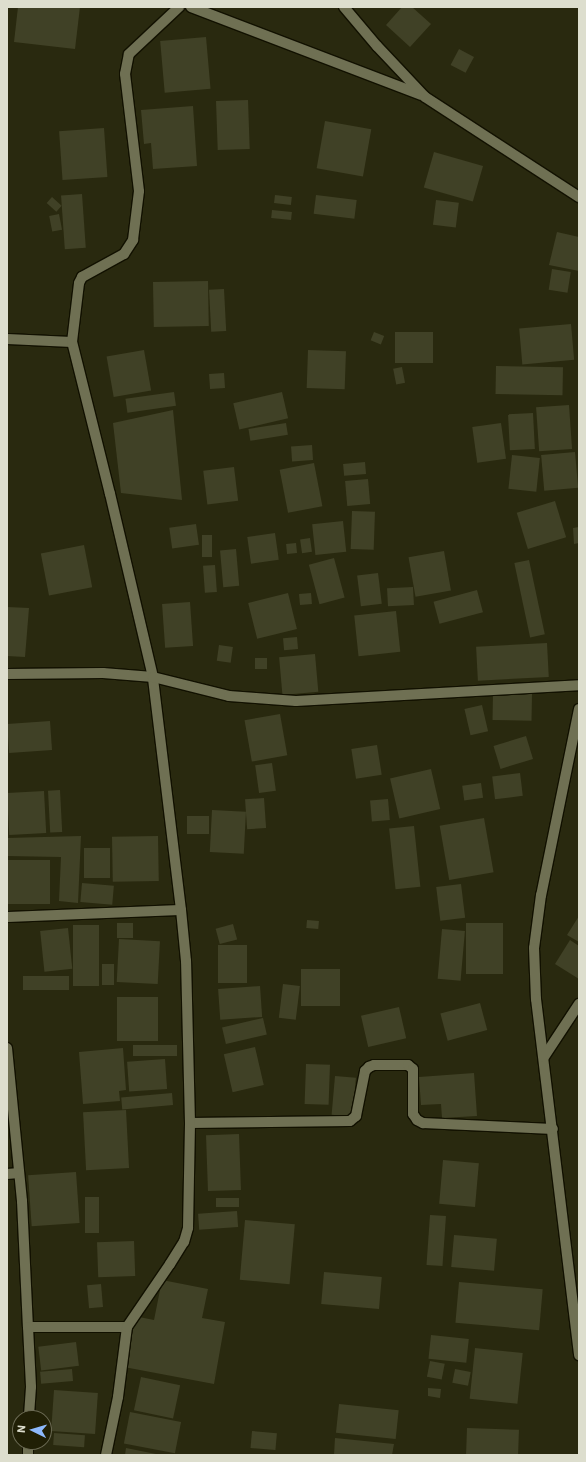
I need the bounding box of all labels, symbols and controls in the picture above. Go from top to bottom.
north arrow [12,1410,52,1450]
text: N [14,1424,28,1434]

